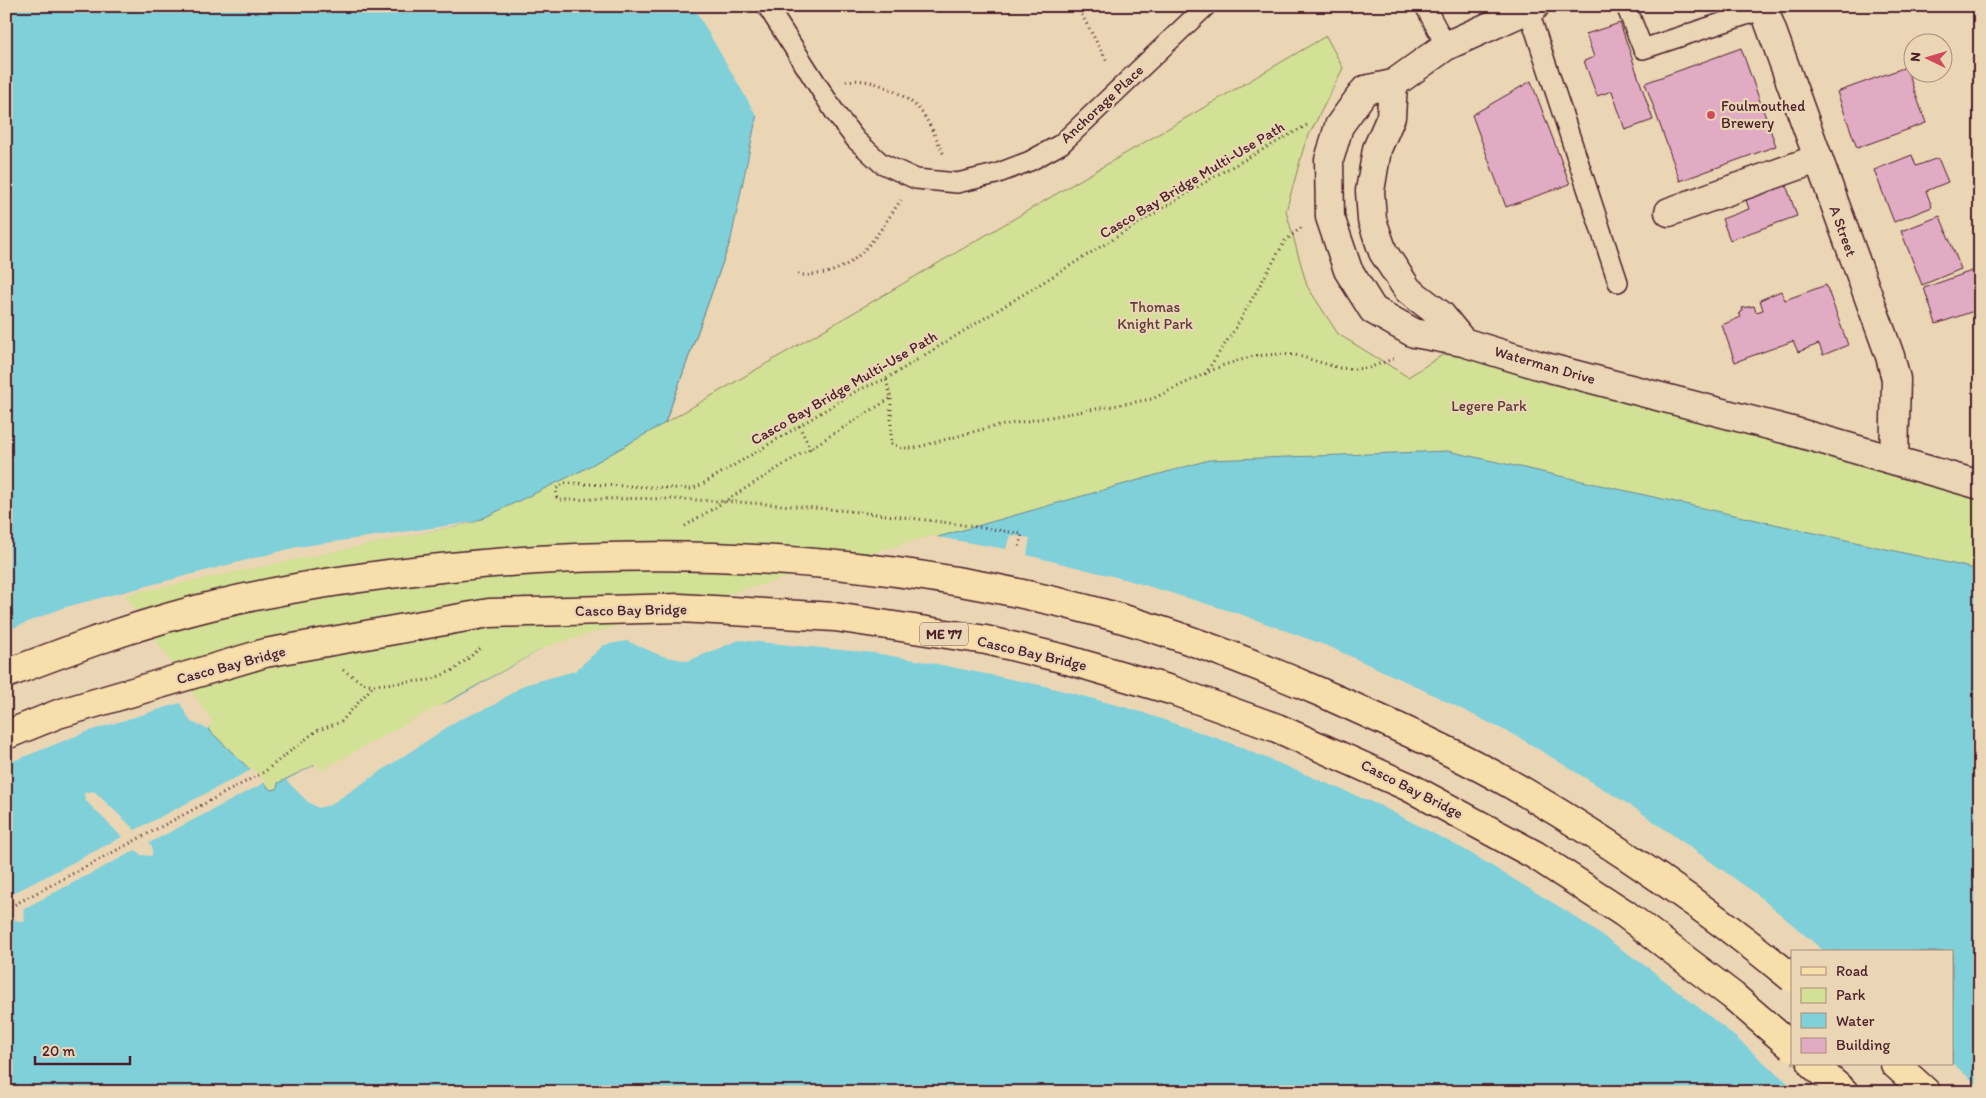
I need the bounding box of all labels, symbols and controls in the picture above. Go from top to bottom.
north arrow [1904,32,1954,82]
text: N [1907,51,1924,62]
street label: Anchorage Place [1057,61,1147,147]
place label: Foulmouthed Brewery [1721,97,1805,132]
marker: Foulmouthed Brewery [1705,109,1717,121]
street label: Casco Bay Bridge Multi-Use Path [1096,117,1288,242]
street label: A Street [1826,203,1861,259]
park label: Thomas Knight Park [1117,298,1193,333]
street label: Casco Bay Bridge Multi-Use Path [748,327,941,449]
street label: Waterman Drive [1492,342,1598,388]
park label: Legere Park [1451,397,1527,415]
street label: Casco Bay Bridge [575,600,687,620]
road number: ME 77 [920,622,968,646]
street label: Casco Bay Bridge [975,632,1089,674]
street label: Casco Bay Bridge [175,642,287,688]
street label: Casco Bay Bridge [1358,756,1466,822]
legend [1791,950,1954,1066]
text: Road [1836,962,1869,980]
text: Park [1836,986,1866,1004]
text: Water [1836,1012,1875,1030]
scale bar [35,1033,130,1065]
text: Building [1836,1036,1890,1054]
text: 20 m [42,1042,76,1060]

